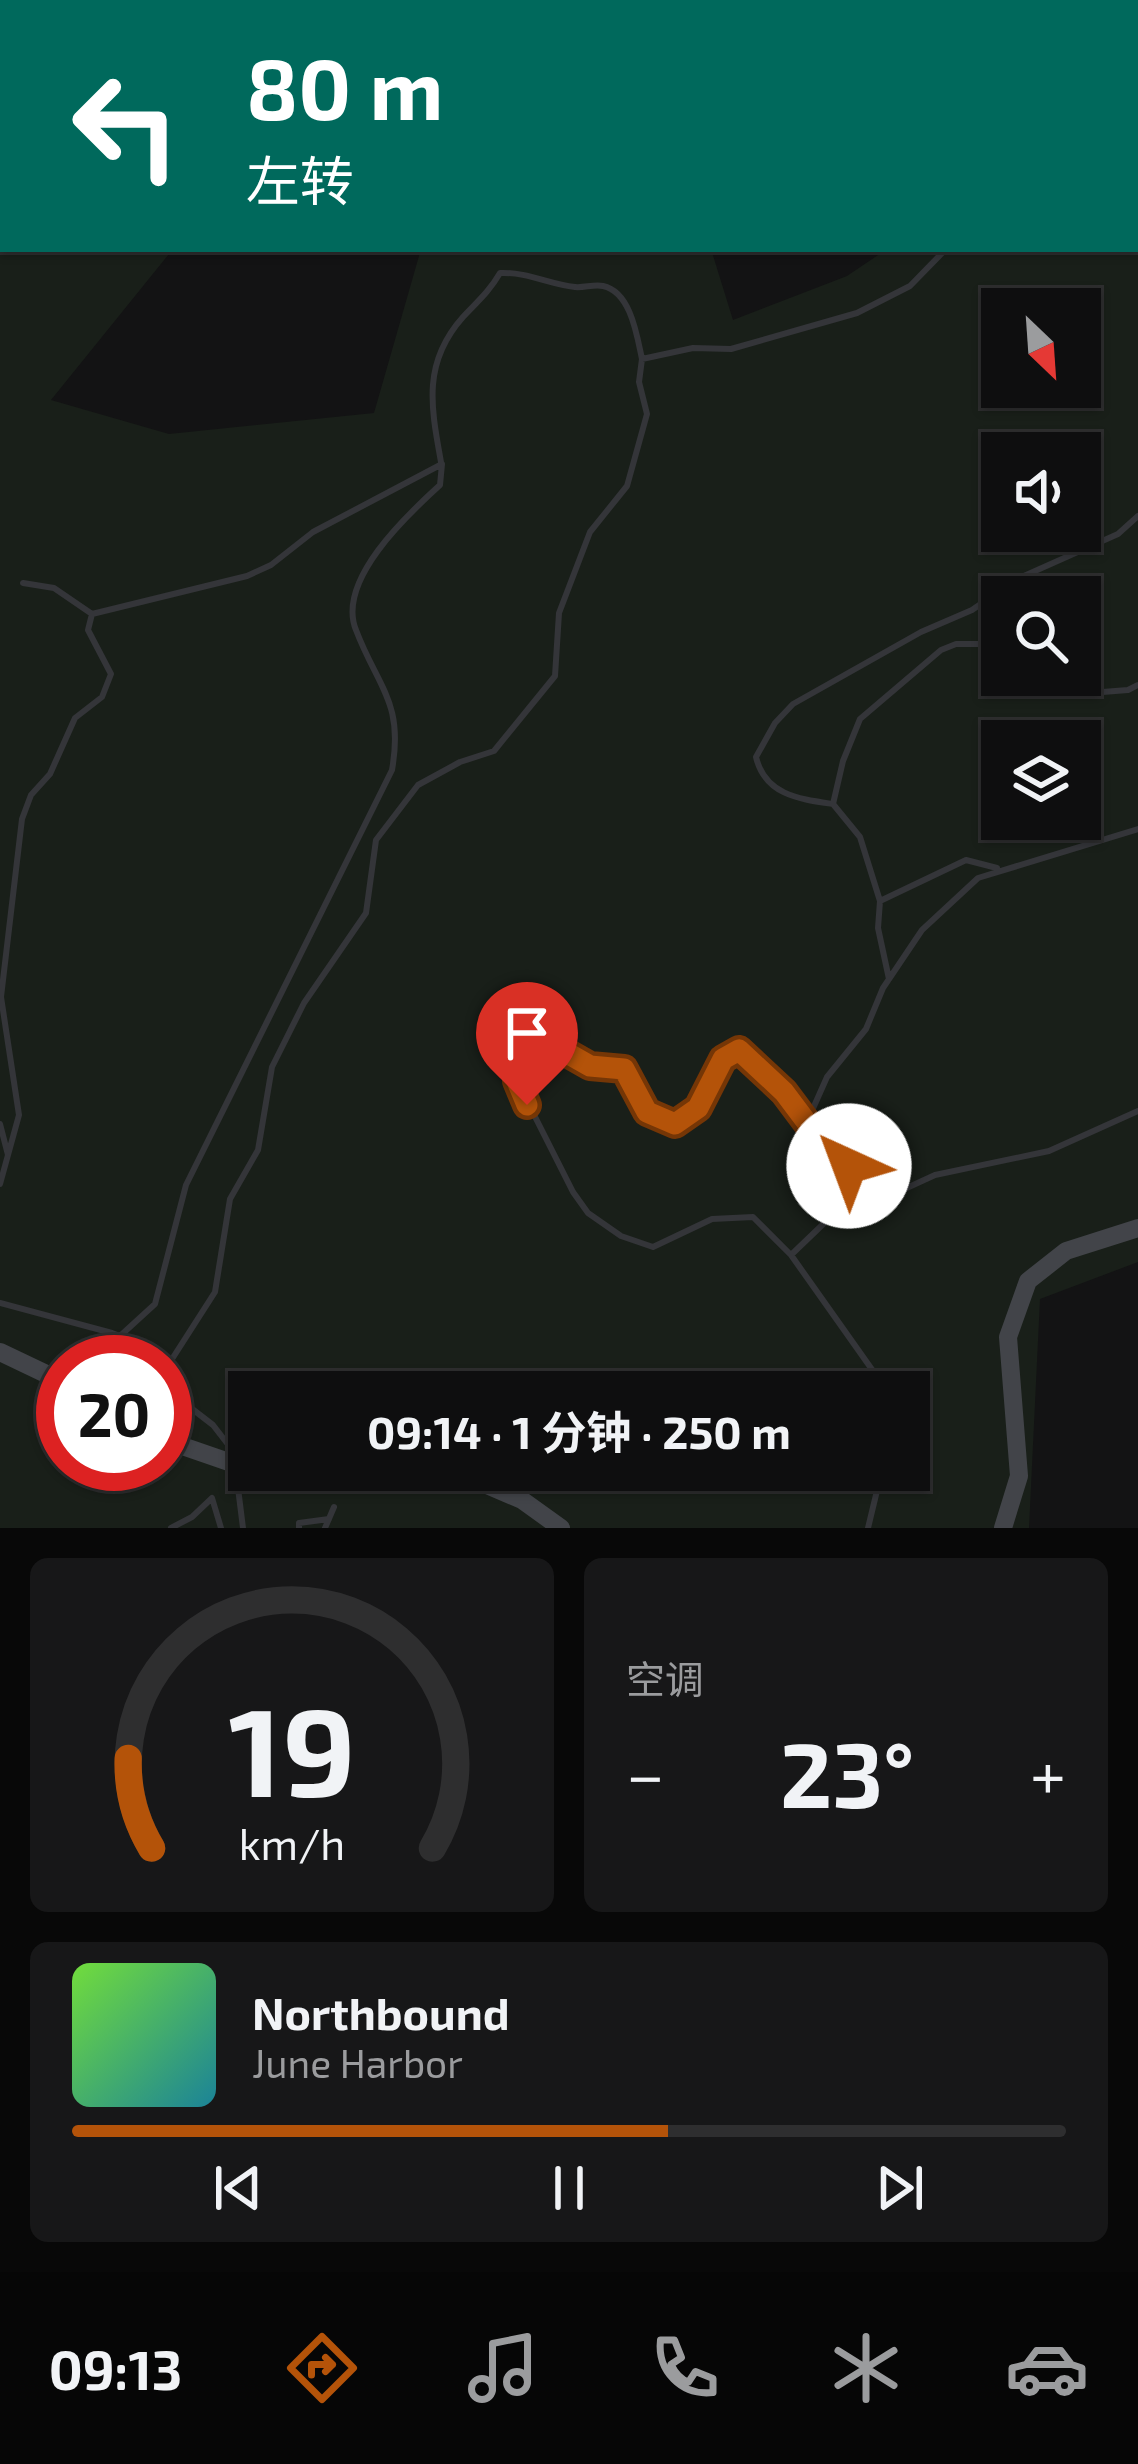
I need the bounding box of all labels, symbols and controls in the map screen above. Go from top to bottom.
text: 80 m [246,36,443,137]
icon: left [48,48,204,204]
text: 左转 [246,147,354,212]
north arrow [981,288,1101,408]
map controls [981,288,1101,840]
button: sound [981,432,1101,552]
button: search [981,576,1101,696]
button: layers [981,720,1101,840]
pin [476,982,578,1105]
icon: arrive [494,1000,560,1066]
position arrow [786,1103,912,1229]
speed limit sign: 20 [36,1335,192,1491]
text: 09:14 · 1 分钟 · 250 m [367,1404,791,1458]
text: 空调 [626,1655,704,1702]
text: 19 [228,1672,356,1822]
text: 23° [780,1718,914,1826]
text: − [626,1733,665,1812]
text: + [1030,1733,1066,1812]
text: km/h [239,1817,345,1869]
text: Northbound [252,1985,510,2039]
text: June Harbor [252,2039,463,2086]
icon: previous [205,2155,271,2221]
icon: pause [536,2155,602,2221]
icon: next [867,2155,933,2221]
icon: directions [280,2326,364,2410]
icon: music [461,2326,545,2410]
icon: phone [643,2326,727,2410]
icon: climate [824,2326,908,2410]
icon: car [1005,2326,1089,2410]
text: 09:13 [49,2336,182,2401]

